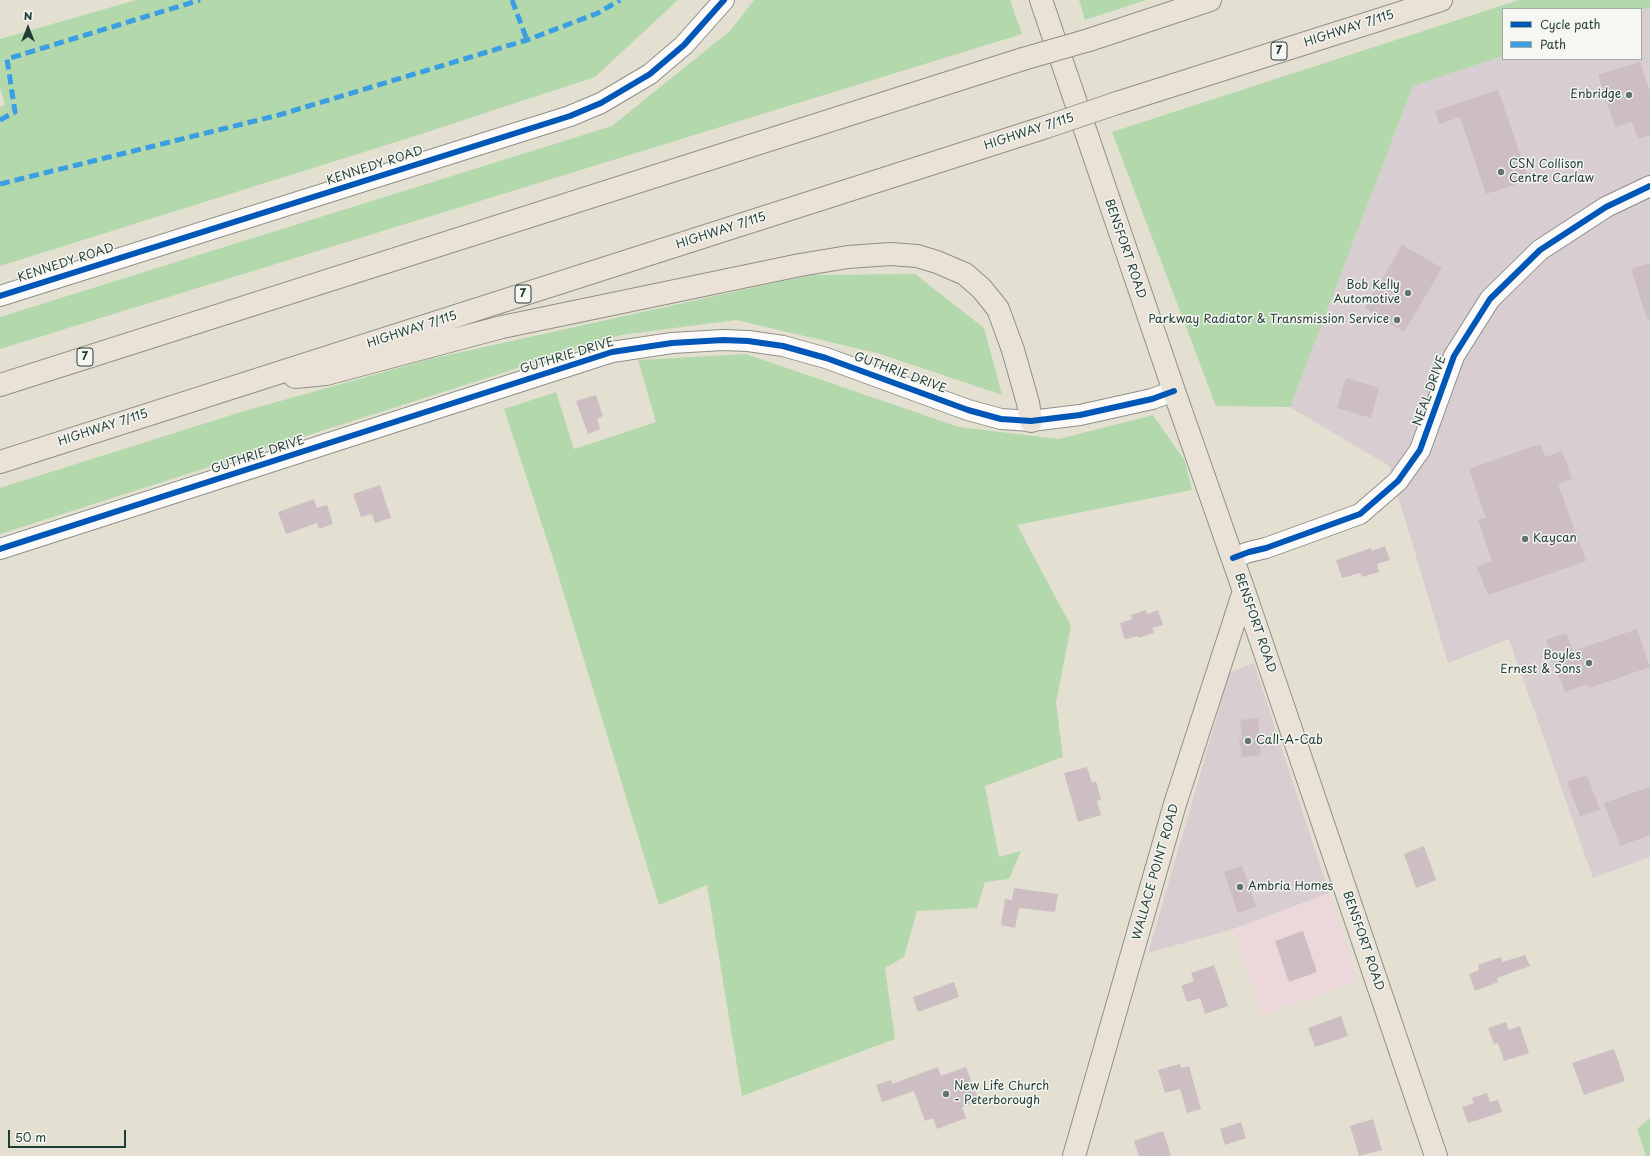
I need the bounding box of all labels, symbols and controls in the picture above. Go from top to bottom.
text: N [24,7,32,24]
north arrow [8,8,48,48]
street label: HIGHWAY 7/115 [1302,8,1396,50]
legend [1502,8,1642,60]
text: Cycle path [1540,15,1601,33]
text: Path [1540,35,1566,53]
road number: 7 [1271,42,1287,60]
place label: Enbridge [1570,88,1621,102]
marker: Enbridge [1624,90,1634,100]
street label: HIGHWAY 7/115 [982,111,1076,153]
street label: KENNEDY ROAD [325,144,425,188]
place label: CSN Collison Centre Carlaw [1509,158,1594,186]
marker: CSN Collison Centre Carlaw [1496,167,1506,177]
street label: BENSFORT ROAD [1101,197,1149,301]
street label: HIGHWAY 7/115 [674,210,768,252]
street label: KENNEDY ROAD [16,241,116,285]
place label: Bob Kelly Automotive [1334,279,1400,307]
road number: 7 [515,285,531,303]
marker: Bob Kelly Automotive [1403,288,1413,298]
street label: HIGHWAY 7/115 [365,309,459,351]
place label: Parkway Radiator & Transmission Service [1148,313,1389,327]
marker: Parkway Radiator & Transmission Service [1392,315,1402,325]
street label: GUTHRIE DRIVE [518,335,616,377]
road number: 7 [77,348,93,366]
street label: GUTHRIE DRIVE [852,350,948,396]
street label: NEAL DRIVE [1411,354,1449,428]
street label: HIGHWAY 7/115 [56,407,150,449]
street label: GUTHRIE DRIVE [210,433,306,477]
place label: Kaycan [1533,532,1577,546]
marker: Kaycan [1520,534,1530,544]
street label: BENSFORT ROAD [1231,571,1279,675]
place label: Boyles Ernest & Sons [1500,649,1581,677]
marker: Boyles Ernest & Sons [1584,658,1594,668]
place label: Call-A-Cab [1256,734,1323,748]
marker: Call-A-Cab [1243,736,1253,746]
street label: WALLACE POINT ROAD [1130,802,1182,942]
place label: Ambria Homes [1248,880,1333,894]
marker: Ambria Homes [1235,882,1245,892]
street label: BENSFORT ROAD [1339,889,1387,993]
place label: New Life Church - Peterborough [954,1080,1049,1108]
marker: New Life Church - Peterborough [941,1089,951,1099]
scale bar [10,1122,128,1148]
text: 50 m [15,1128,46,1146]

